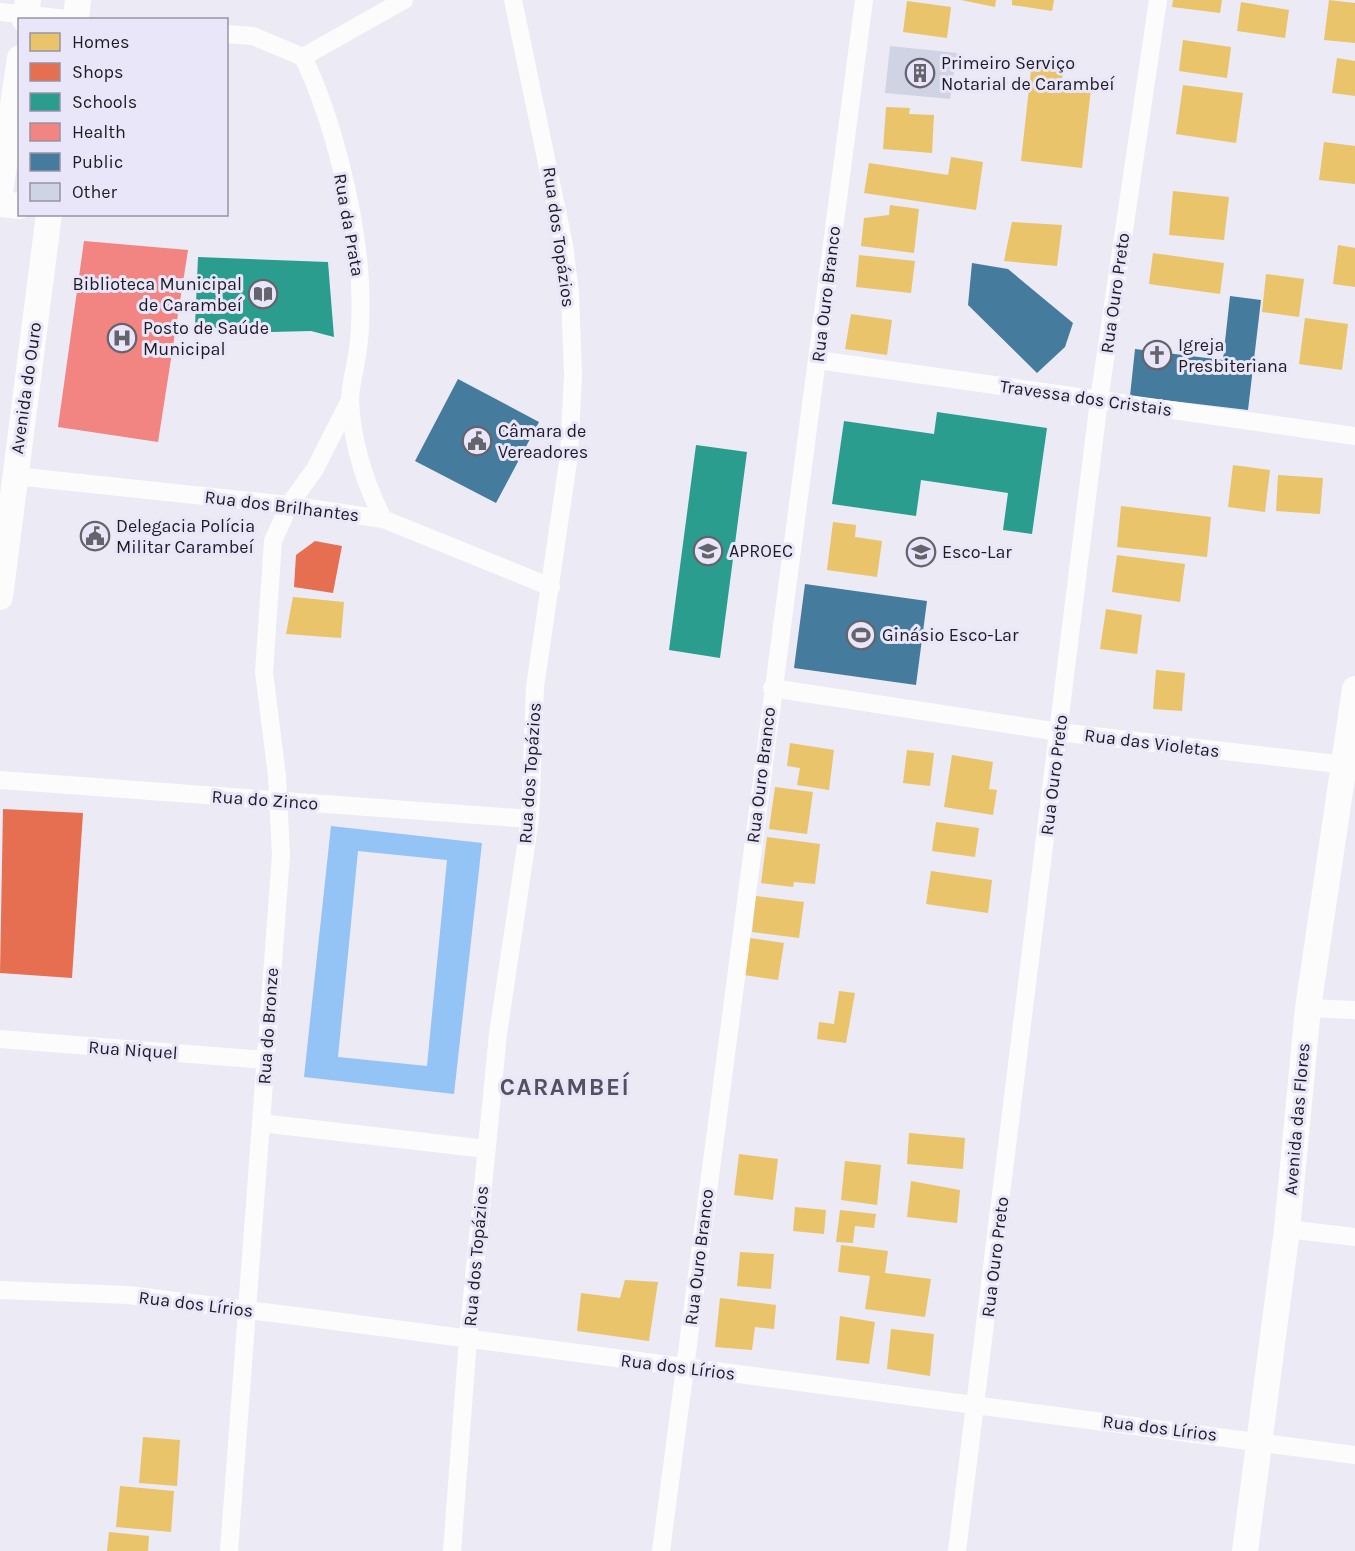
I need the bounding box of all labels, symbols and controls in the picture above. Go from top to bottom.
legend [18,18,228,216]
text: Homes [72,31,129,53]
place label: Primeiro Serviço Notarial de Carambeí [941,52,1115,95]
building icon: Primeiro Serviço Notarial de Carambeí [904,57,936,89]
text: Shops [72,61,124,83]
text: Schools [72,91,137,113]
text: Health [72,121,126,143]
text: Public [72,151,123,173]
street label: Rua dos Topázios [538,165,580,309]
street label: Rua da Prata [329,172,369,278]
text: Other [72,181,117,203]
street label: Rua Ouro Branco [807,225,845,363]
street label: Rua Ouro Preto [1096,231,1134,355]
place label: Biblioteca Municipal de Carambeí [73,273,243,316]
library icon: Biblioteca Municipal de Carambeí [247,278,279,310]
place label: Posto de Saúde Municipal [143,317,269,360]
street label: Avenida do Ouro [6,321,46,455]
hospital icon: Posto de Saúde Municipal [106,322,138,354]
place label: Igreja Presbiteriana [1178,334,1288,377]
church icon: Igreja Presbiteriana [1141,339,1173,371]
street label: Travessa dos Cristais [999,375,1173,421]
place label: Câmara de Vereadores [498,420,588,463]
public building icon: Câmara de Vereadores [461,425,493,457]
street label: Rua dos Brilhantes [203,486,361,526]
place label: Delegacia Polícia Militar Carambeí [116,515,255,558]
public building icon: Delegacia Polícia Militar Carambeí [79,520,111,552]
school or university icon: APROEC [692,535,724,567]
school or university icon: Esco-Lar [905,536,937,568]
place label: APROEC [729,540,793,562]
place label: Esco-Lar [942,541,1012,563]
sports icon: Ginásio Esco-Lar [845,619,877,651]
place label: Ginásio Esco-Lar [882,624,1019,646]
street label: Rua dos Topázios [514,702,546,844]
street label: Rua Ouro Branco [742,706,780,844]
street label: Rua Ouro Preto [1036,713,1072,837]
street label: Rua das Violetas [1083,724,1221,762]
street label: Rua do Zinco [211,785,319,815]
street label: Rua do Bronze [253,967,283,1085]
street label: Rua Niquel [88,1036,178,1064]
street label: Avenida das Flores [1279,1042,1315,1196]
district label: CARAMBEÍ [500,1071,630,1101]
street label: Rua dos Topázios [459,1185,493,1327]
street label: Rua Ouro Branco [680,1188,718,1326]
street label: Rua Ouro Preto [977,1195,1013,1319]
street label: Rua dos Lírios [137,1286,255,1322]
street label: Rua dos Lírios [619,1349,737,1385]
street label: Rua dos Lírios [1101,1410,1219,1446]

